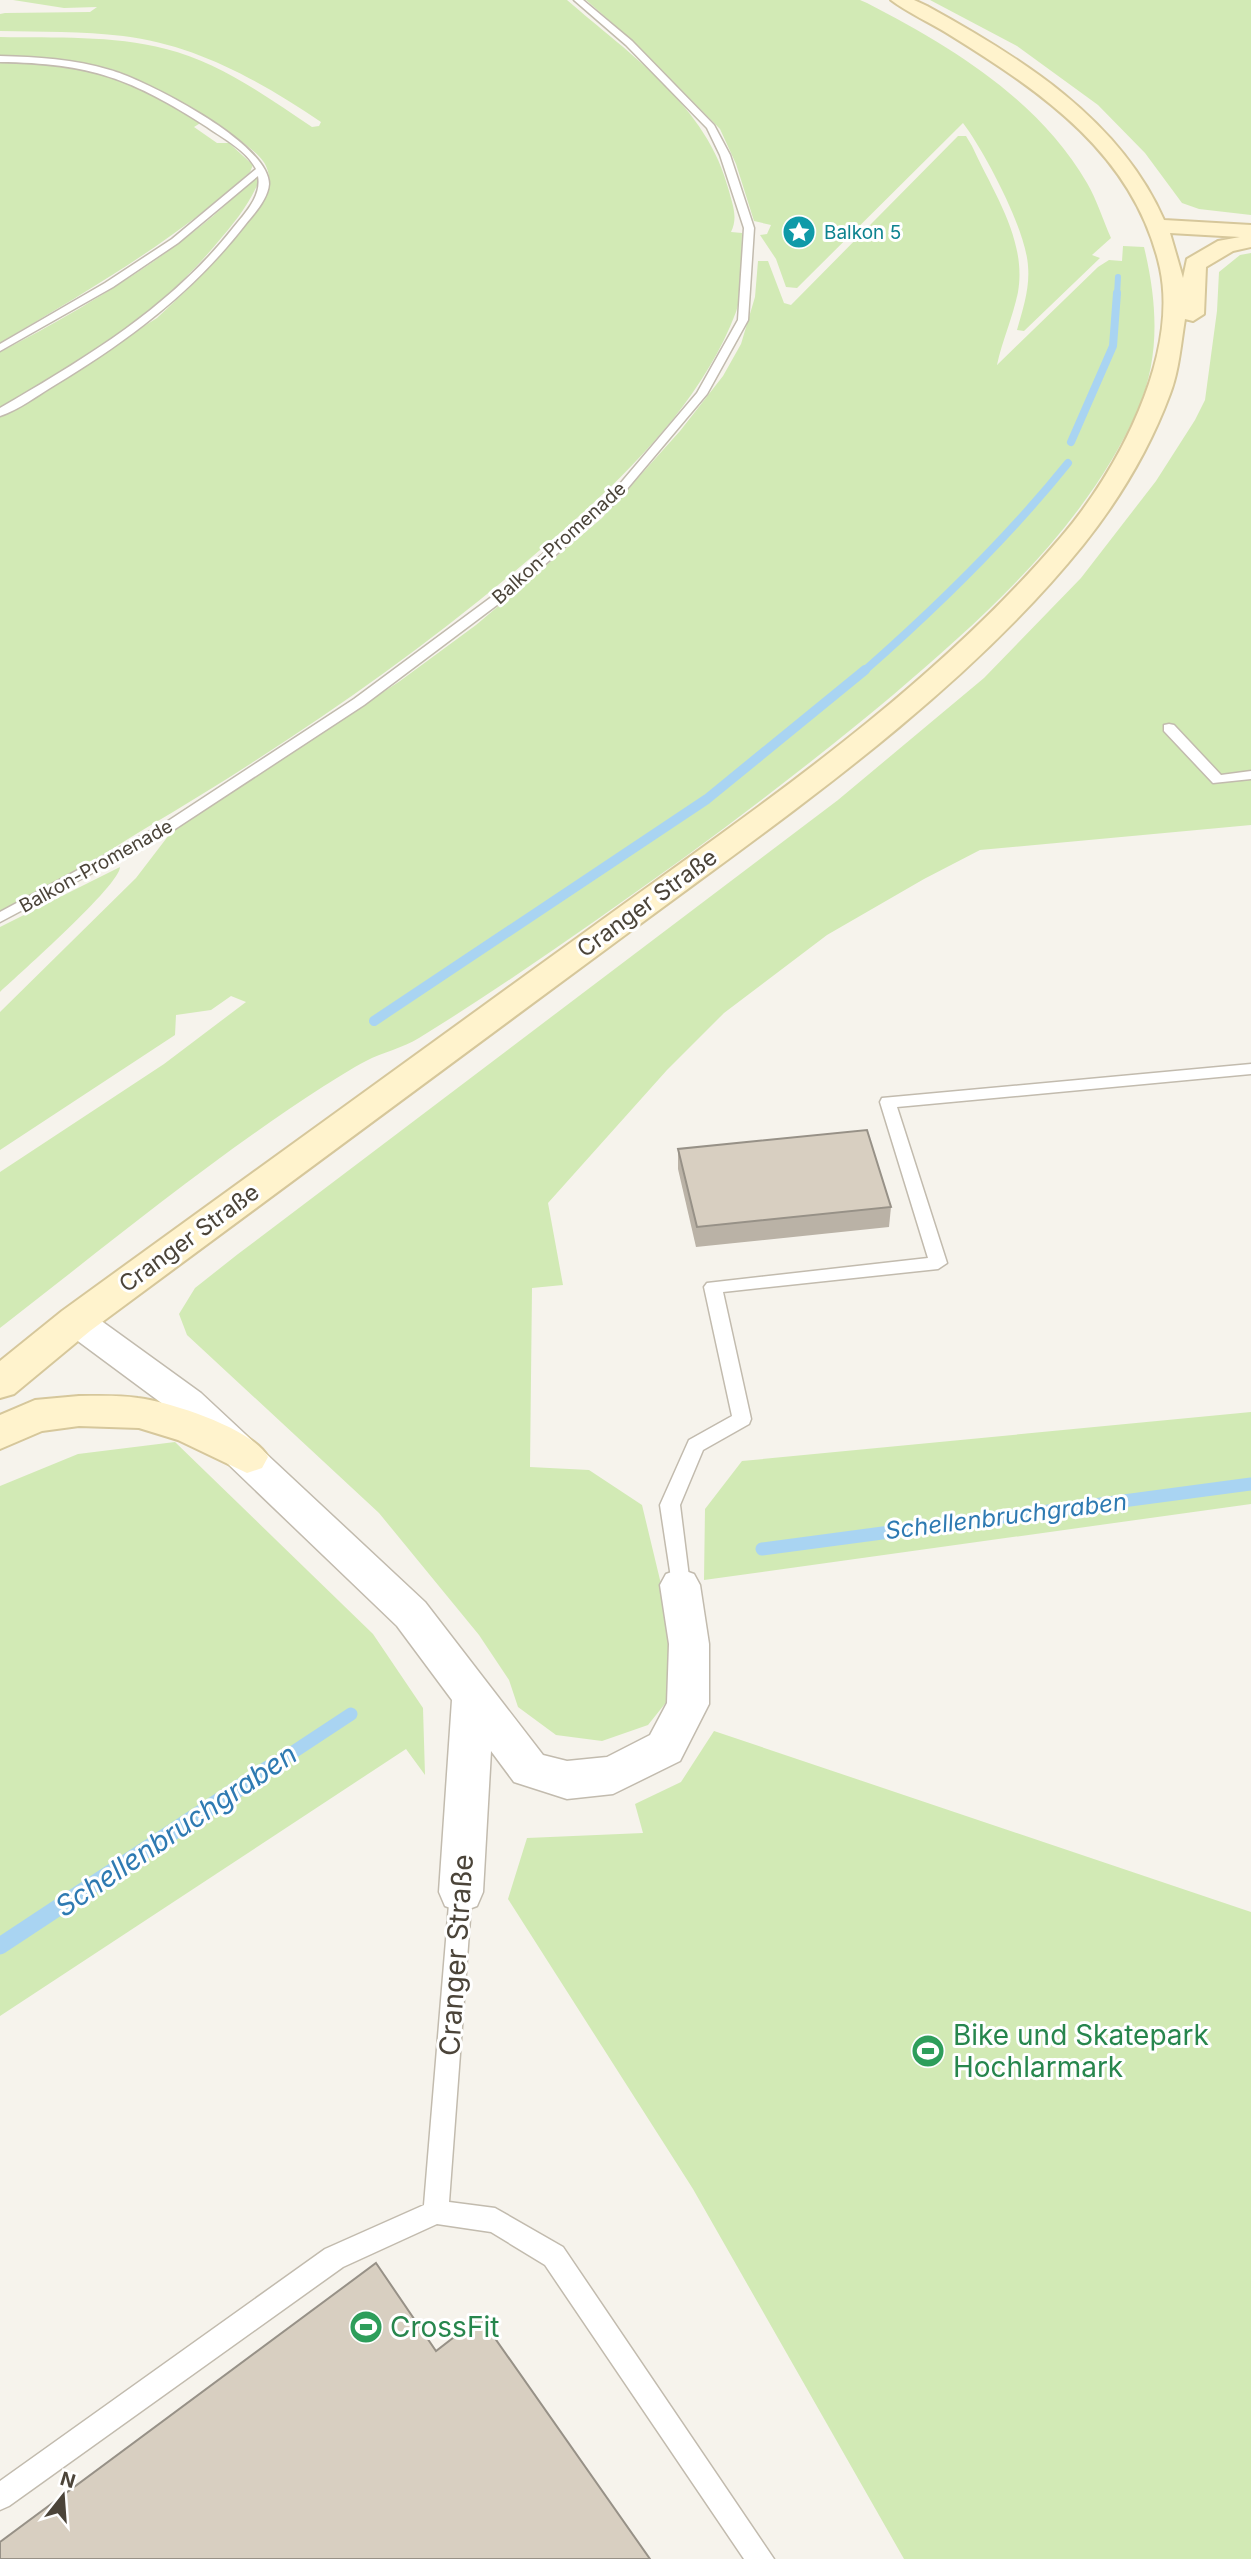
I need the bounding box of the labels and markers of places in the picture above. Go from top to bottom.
place icon: Balkon 5 [780,213,818,251]
place label: Balkon 5 [824,221,901,244]
place label: Bike und Skatepark Hochlarmark [953,2018,1209,2084]
sports icon: Bike und Skatepark Hochlarmark [909,2032,947,2070]
sports icon: CrossFit [347,2308,385,2346]
place label: CrossFit [390,2310,499,2344]

